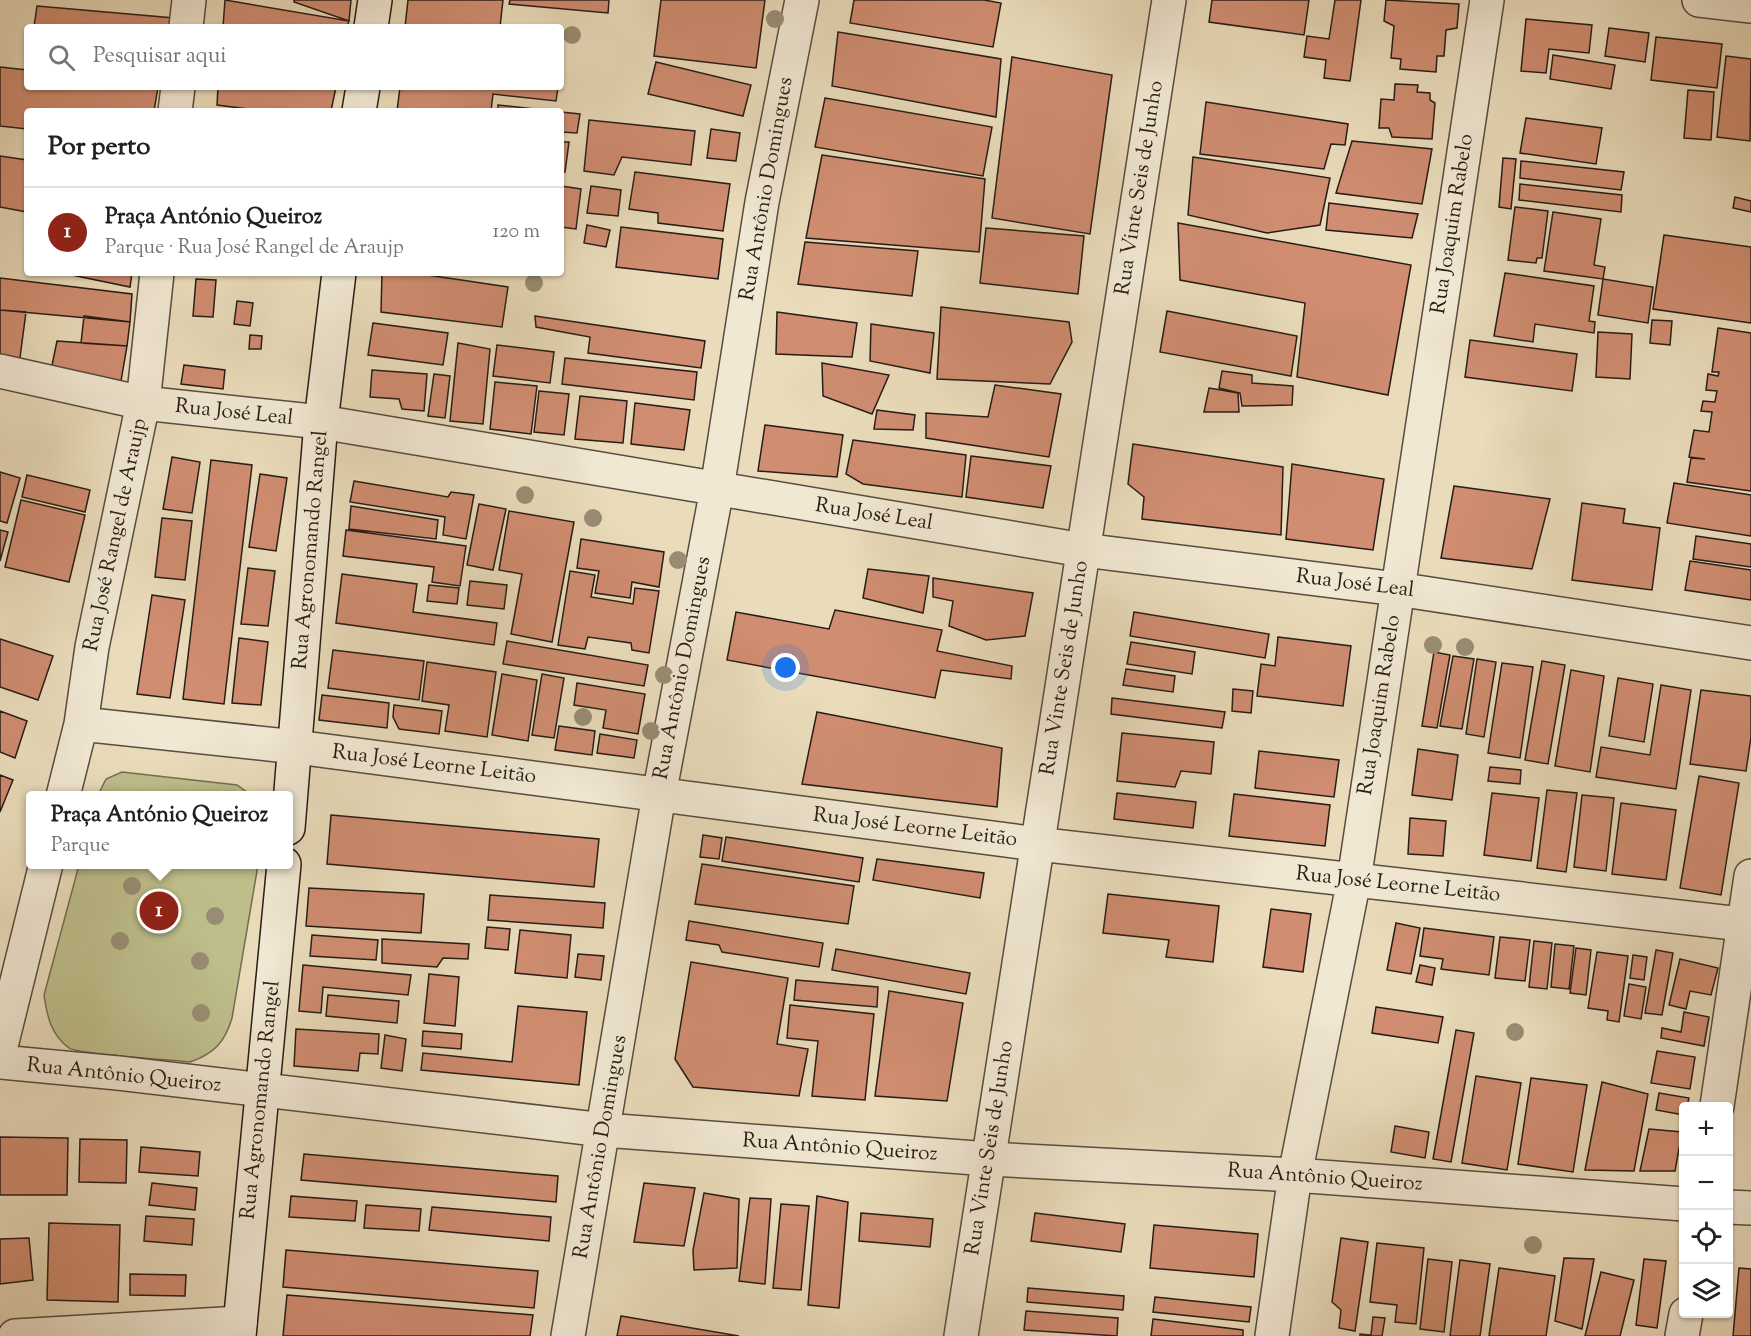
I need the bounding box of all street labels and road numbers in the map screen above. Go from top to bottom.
street label: Rua Antônio Domingues [733,75,801,303]
street label: Rua Vinte Seis de Junho [1108,78,1172,298]
street label: Rua Joaquim Rabelo [1424,132,1482,316]
street label: Rua José Leal [173,392,295,434]
street label: Rua José Rangel de Araujp [77,416,155,654]
street label: Rua Agronomando Rangel [286,429,336,671]
street label: Rua José Leal [813,491,935,539]
street label: Rua Antônio Domingues [647,554,719,782]
street label: Rua Vinte Seis de Junho [1033,558,1097,778]
street label: Rua José Leal [1294,562,1416,606]
street label: Rua Joaquim Rabelo [1351,613,1409,797]
street label: Rua José Leorne Leitão [330,738,538,792]
street label: Rua José Leorne Leitão [811,801,1019,855]
street label: Rua José Leorne Leitão [1294,859,1502,911]
street label: Rua Agronomando Rangel [234,979,288,1221]
street label: Rua Antônio Domingues [567,1033,635,1261]
street label: Rua Vinte Seis de Junho [958,1038,1022,1258]
street label: Rua Antônio Queiroz [25,1051,223,1101]
street label: Rua Antônio Queiroz [741,1126,939,1170]
street label: Rua Antônio Queiroz [1226,1156,1424,1200]

